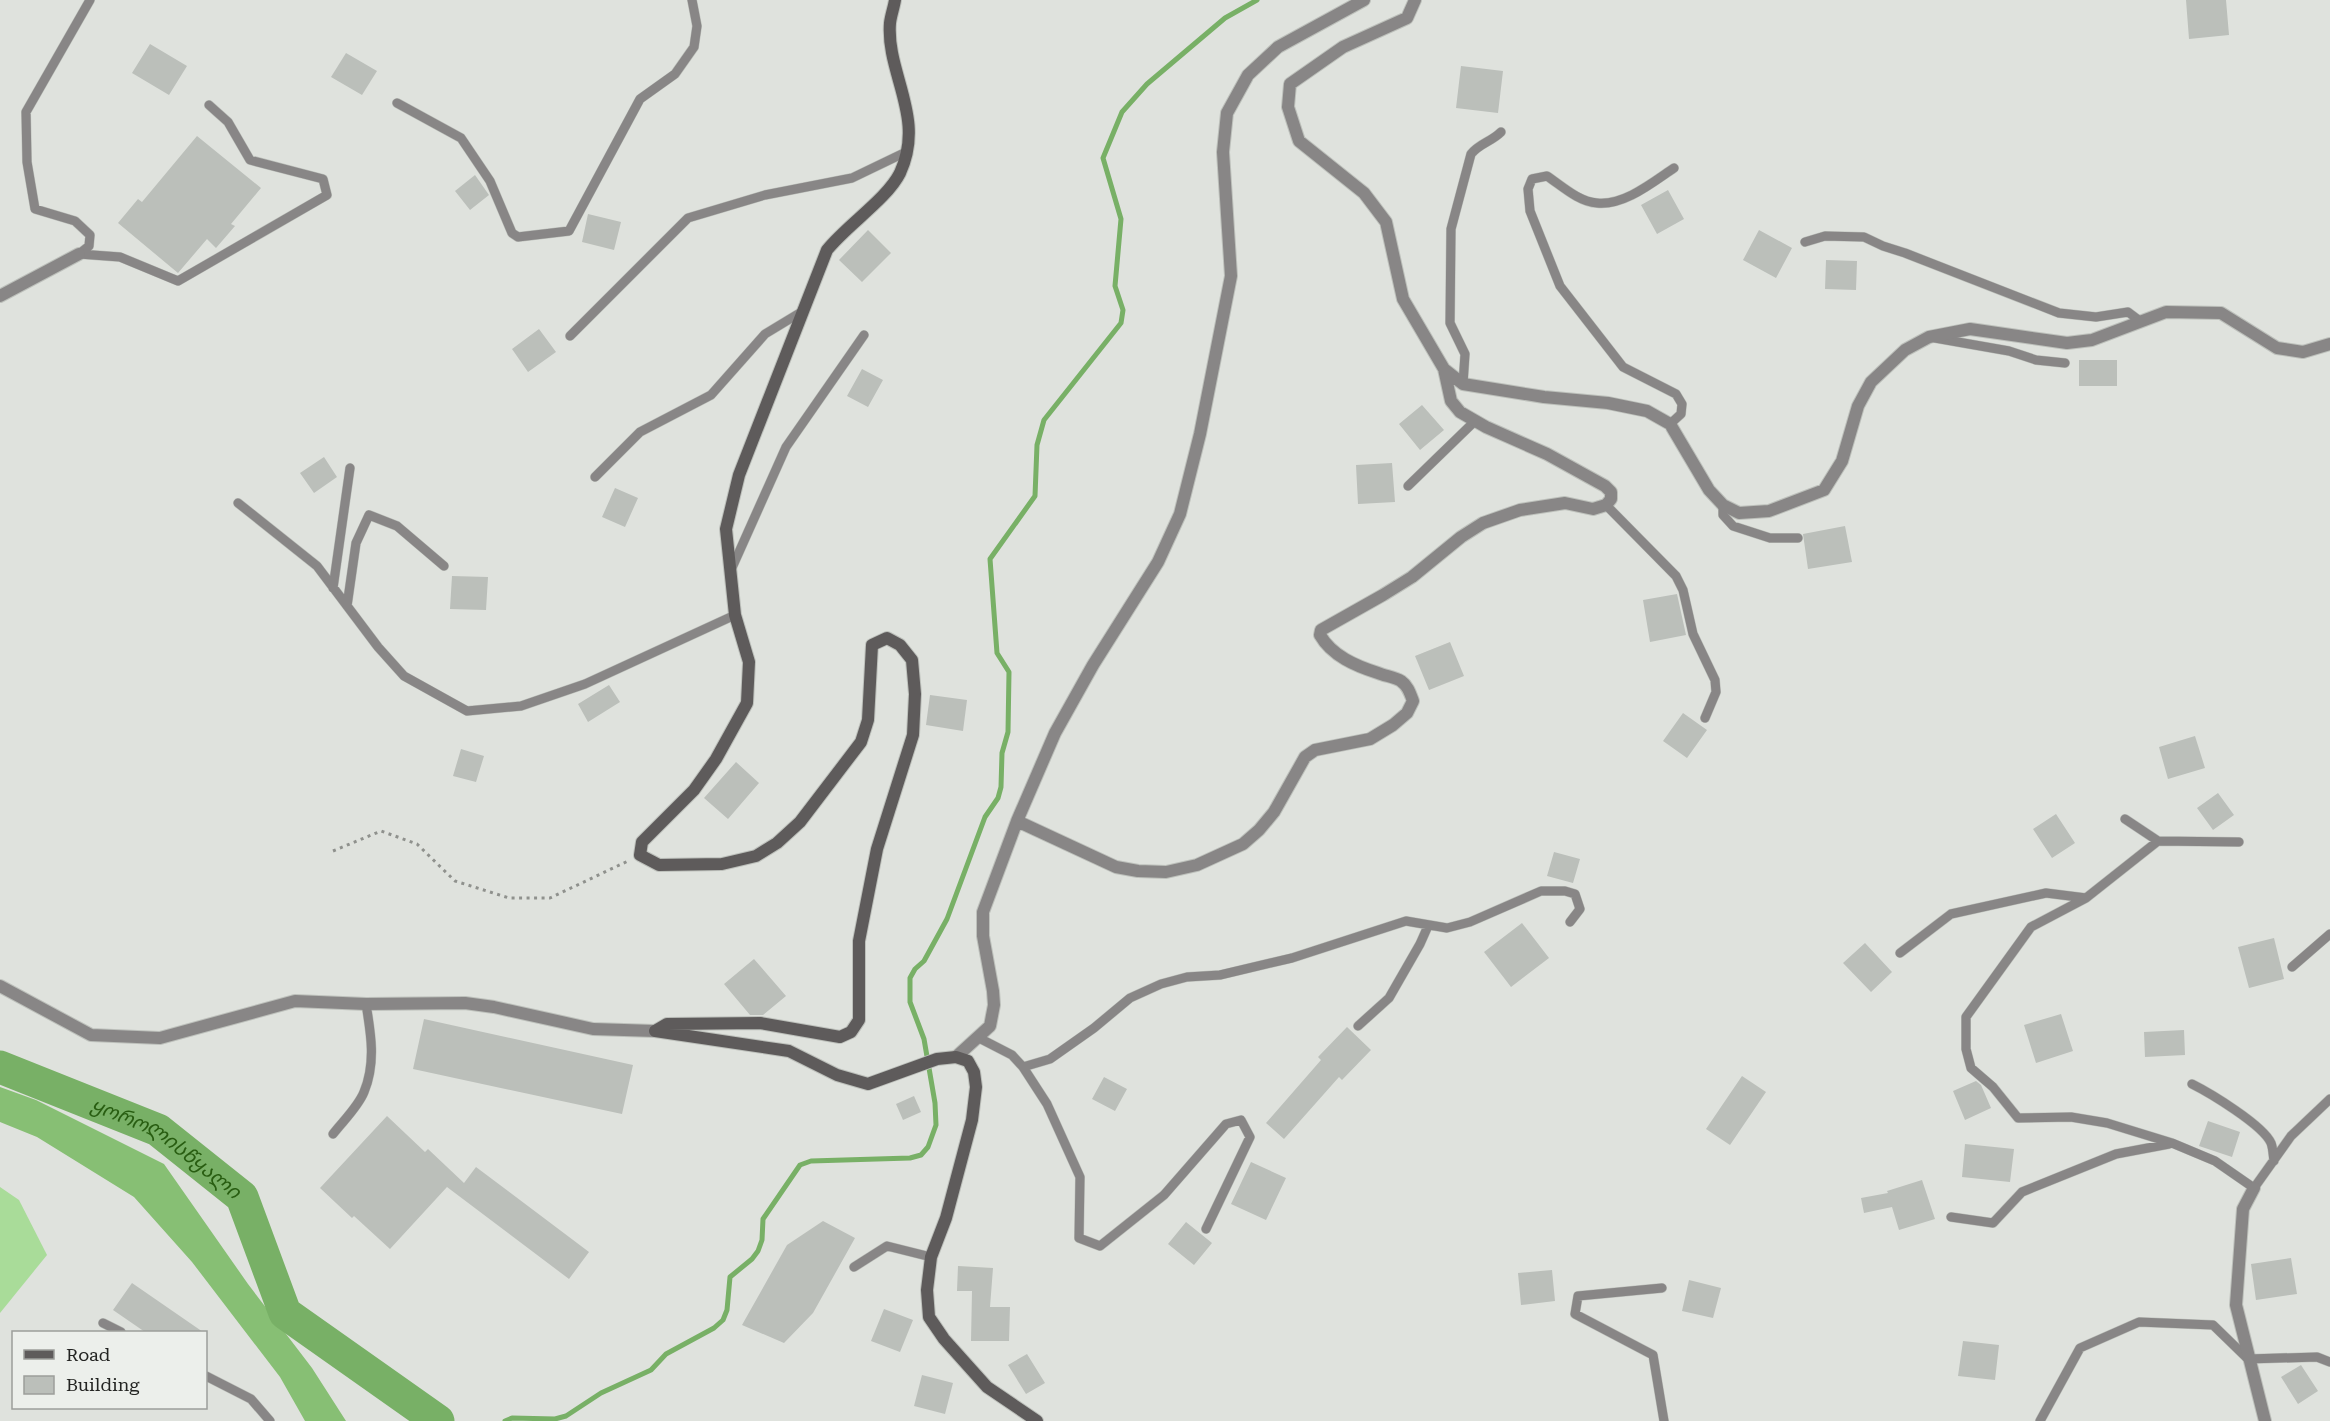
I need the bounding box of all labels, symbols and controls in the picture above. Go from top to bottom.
water label: ყოროლისწყალი [88,1093,247,1204]
legend [12,1331,207,1409]
text: Road [66,1344,111,1365]
text: Building [66,1374,140,1395]

